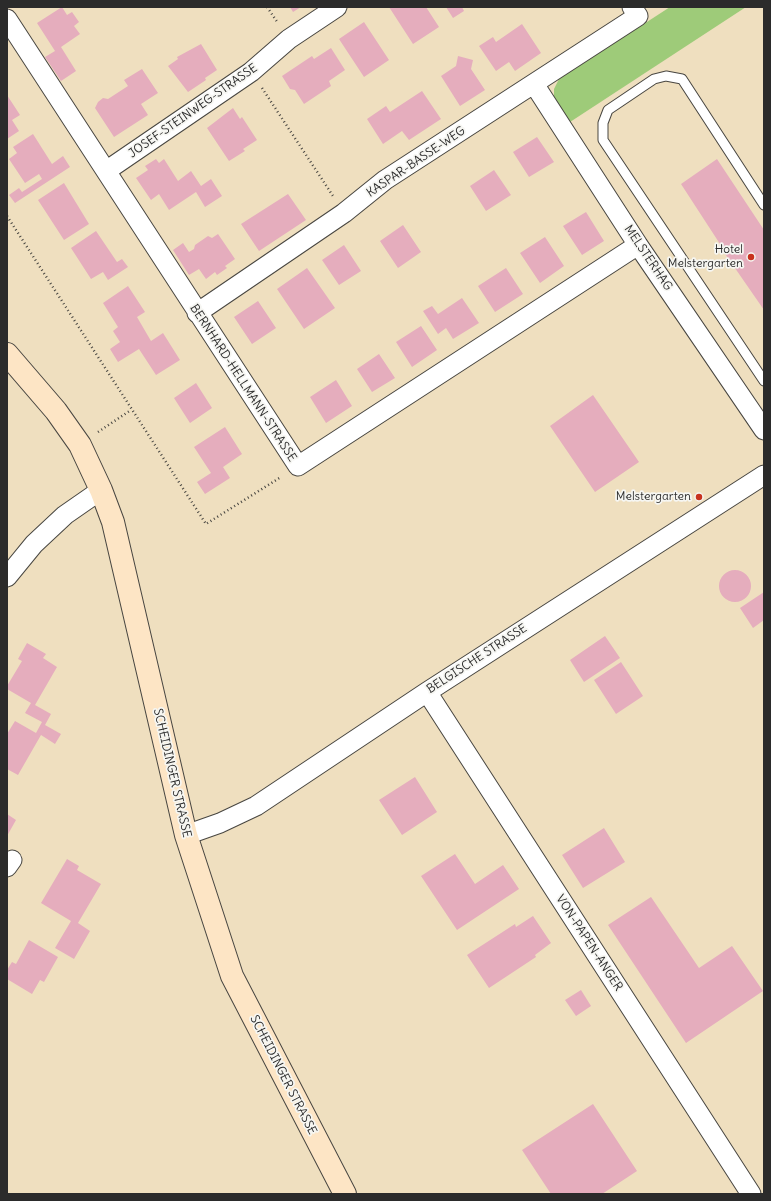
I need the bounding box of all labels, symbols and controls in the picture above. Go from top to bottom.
street label: JOSEF-STEINWEG-STRASSE [126,61,260,161]
street label: KASPAR-BASSE-WEG [364,124,468,200]
street label: MELSTERHAG [621,222,675,294]
place label: Hotel Melstergarten [668,243,743,271]
marker: Hotel Melstergarten [746,252,756,262]
street label: BERNHARD-HELLMANN-STRASSE [187,302,299,464]
place label: Melstergarten [616,490,691,504]
marker: Melstergarten [694,492,704,502]
street label: BELGISCHE STRASSE [424,621,530,697]
street label: SCHEIDINGER STRASSE [150,707,194,839]
street label: VON-PAPEN-ANGER [553,892,625,994]
street label: SCHEIDINGER STRASSE [247,1013,319,1137]

